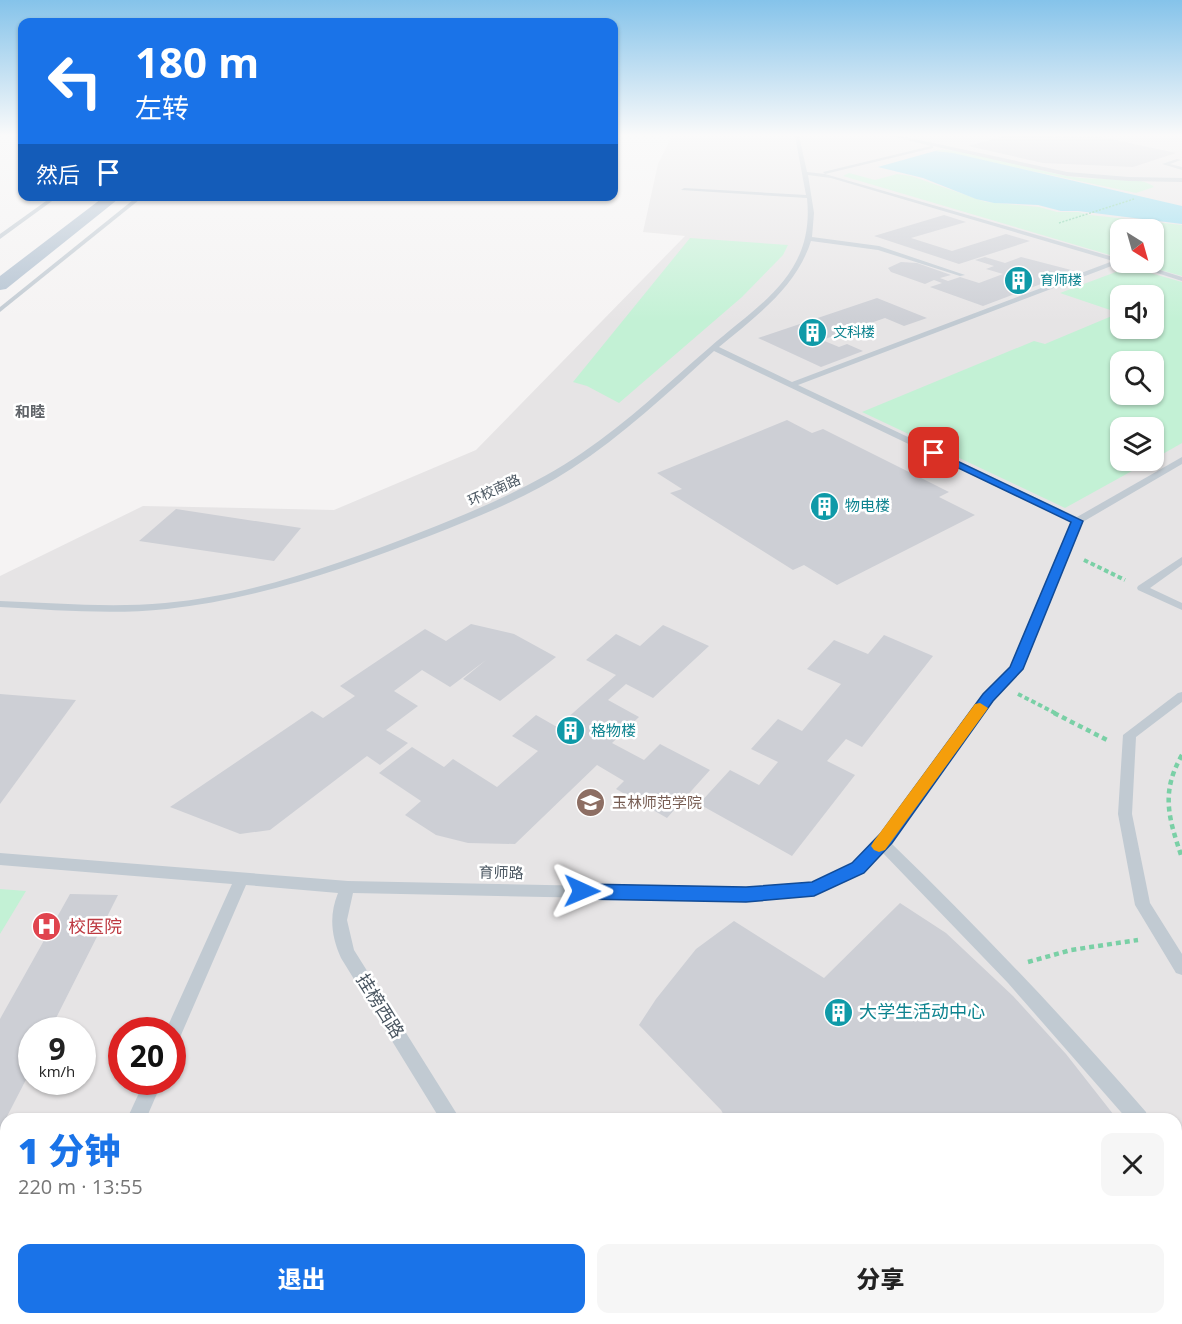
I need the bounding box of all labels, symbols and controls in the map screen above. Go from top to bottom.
text: 180 m [135,33,259,90]
icon: left [36,42,114,120]
text: 左转 [135,89,189,126]
icon: arrive [92,156,125,189]
text: 然后 [36,159,80,189]
north arrow [1110,219,1164,273]
map controls [1110,219,1164,471]
building icon: 育师楼 [1003,264,1035,296]
place label: 育师楼 [1040,270,1082,289]
button: sound [1110,285,1164,339]
building icon: 文科楼 [796,316,828,348]
place label: 文科楼 [833,322,875,341]
button: search [1110,351,1164,405]
district label: 和睦 [15,401,45,421]
button: layers [1110,417,1164,471]
pin [908,427,959,478]
icon: arrive [917,436,950,469]
street label: 环校南路 [464,469,523,510]
building icon: 物电楼 [808,490,840,522]
place label: 物电楼 [845,495,890,515]
building icon: 格物楼 [554,715,586,747]
place label: 格物楼 [591,720,636,740]
school or university icon: 玉林师范学院 [575,787,607,819]
place label: 玉林师范学院 [612,792,702,812]
position arrow [550,859,614,923]
street label: 育师路 [478,862,524,882]
hospital icon: 校医院 [31,911,63,943]
place label: 校医院 [68,914,122,938]
street label: 挂榜西路 [352,969,410,1042]
building icon: 大学生活动中心 [822,996,854,1028]
place label: 大学生活动中心 [859,999,985,1023]
speed limit sign: 20 [108,1017,186,1095]
text: 9 [48,1028,66,1069]
text: km/h [39,1061,75,1081]
text: 1 分钟 [18,1126,120,1175]
button: close [1101,1133,1164,1196]
text: 220 m · 13:55 [18,1173,143,1200]
button: 退出 [18,1244,585,1313]
button: 分享 [597,1244,1164,1313]

